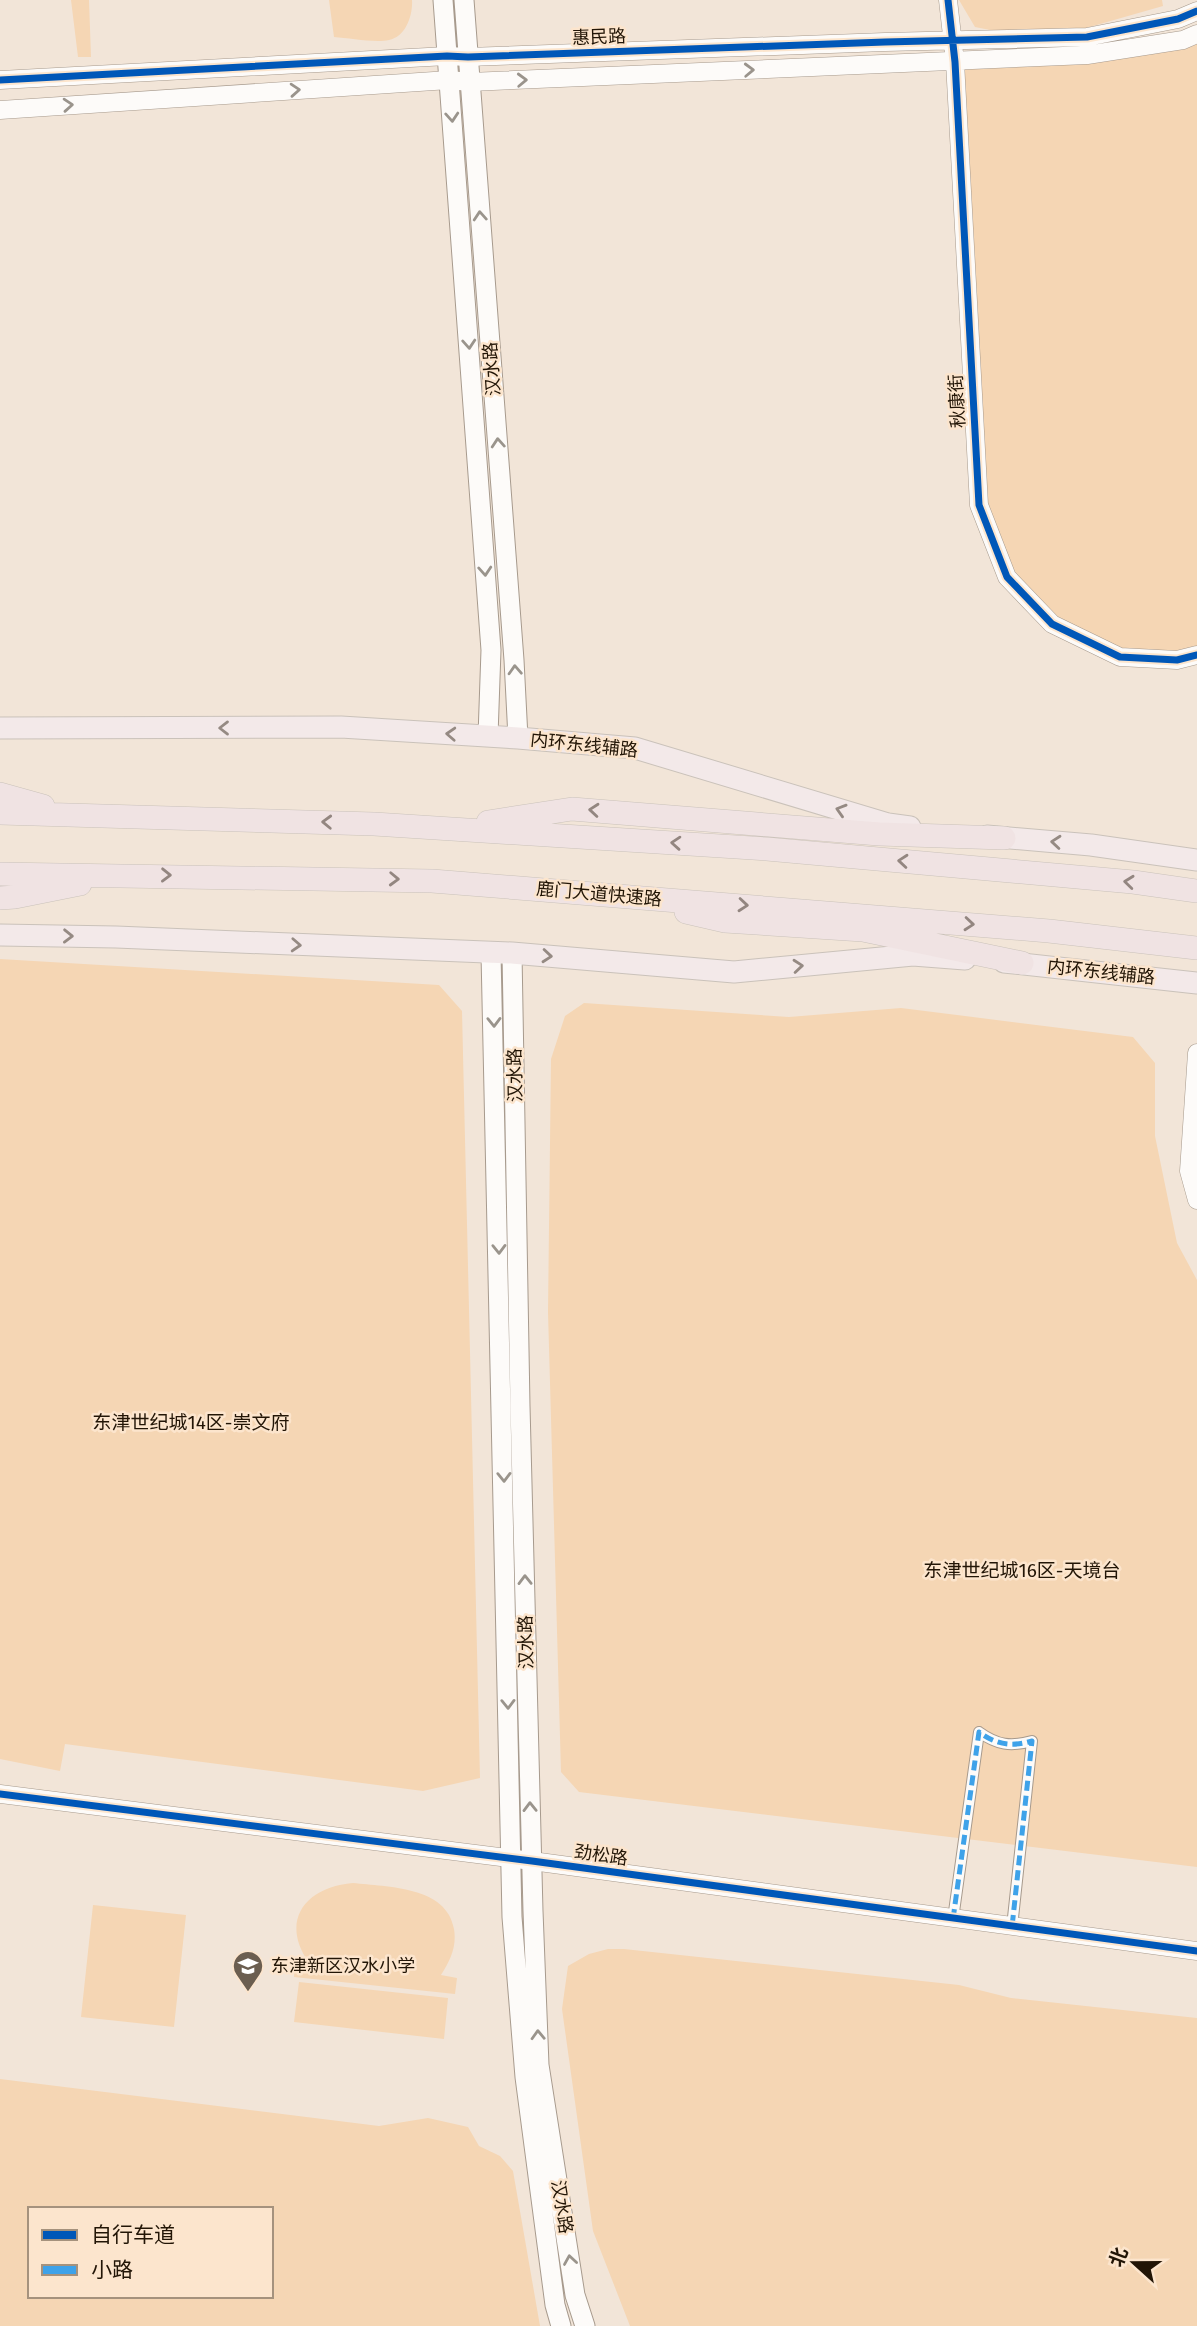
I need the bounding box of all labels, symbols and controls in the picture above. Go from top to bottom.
street label: 惠民路 [572,25,626,49]
one-way arrow [744,62,755,77]
one-way arrow [517,72,528,87]
one-way arrow [290,83,301,98]
one-way arrow [63,98,74,113]
one-way arrow [444,112,459,123]
one-way arrow [473,211,488,222]
one-way arrow [461,339,476,350]
street label: 汉水路 [479,341,505,397]
street label: 秋康街 [945,373,969,429]
one-way arrow [491,437,506,448]
one-way arrow [478,565,493,576]
one-way arrow [507,664,522,675]
one-way arrow [218,720,229,736]
one-way arrow [446,727,457,742]
street label: 内环东线辅路 [529,728,639,762]
one-way arrow [588,803,599,818]
one-way arrow [835,803,847,818]
one-way arrow [321,815,332,830]
one-way arrow [1051,835,1062,850]
one-way arrow [670,836,681,851]
one-way arrow [897,854,908,869]
one-way arrow [161,867,172,883]
one-way arrow [388,872,399,887]
one-way arrow [1124,874,1135,889]
street label: 鹿门大道快速路 [535,878,663,910]
one-way arrow [737,897,748,912]
one-way arrow [964,916,975,931]
one-way arrow [63,929,74,944]
one-way arrow [290,937,301,952]
one-way arrow [542,948,553,963]
street label: 内环东线辅路 [1046,955,1156,989]
one-way arrow [793,959,804,974]
one-way arrow [486,1017,502,1028]
street label: 汉水路 [504,1048,526,1102]
one-way arrow [491,1245,507,1255]
district label: 东津世纪城14区-崇文府 [93,1411,290,1434]
one-way arrow [496,1472,512,1483]
district label: 东津世纪城16区-天境台 [923,1559,1121,1582]
one-way arrow [517,1574,532,1585]
street label: 汉水路 [515,1615,537,1669]
one-way arrow [501,1699,516,1710]
one-way arrow [522,1801,538,1812]
street label: 劲松路 [573,1840,629,1870]
school or university icon: 东津新区汉水小学 [231,1949,265,1993]
place label: 东津新区汉水小学 [271,1955,415,1977]
one-way arrow [531,2029,546,2040]
street label: 汉水路 [547,2179,577,2235]
legend [28,2207,273,2298]
text: 自行车道 [91,2222,175,2248]
north arrow [1099,2228,1169,2298]
text: 北 [1104,2244,1133,2270]
one-way arrow [563,2254,578,2266]
text: 小路 [91,2257,133,2283]

